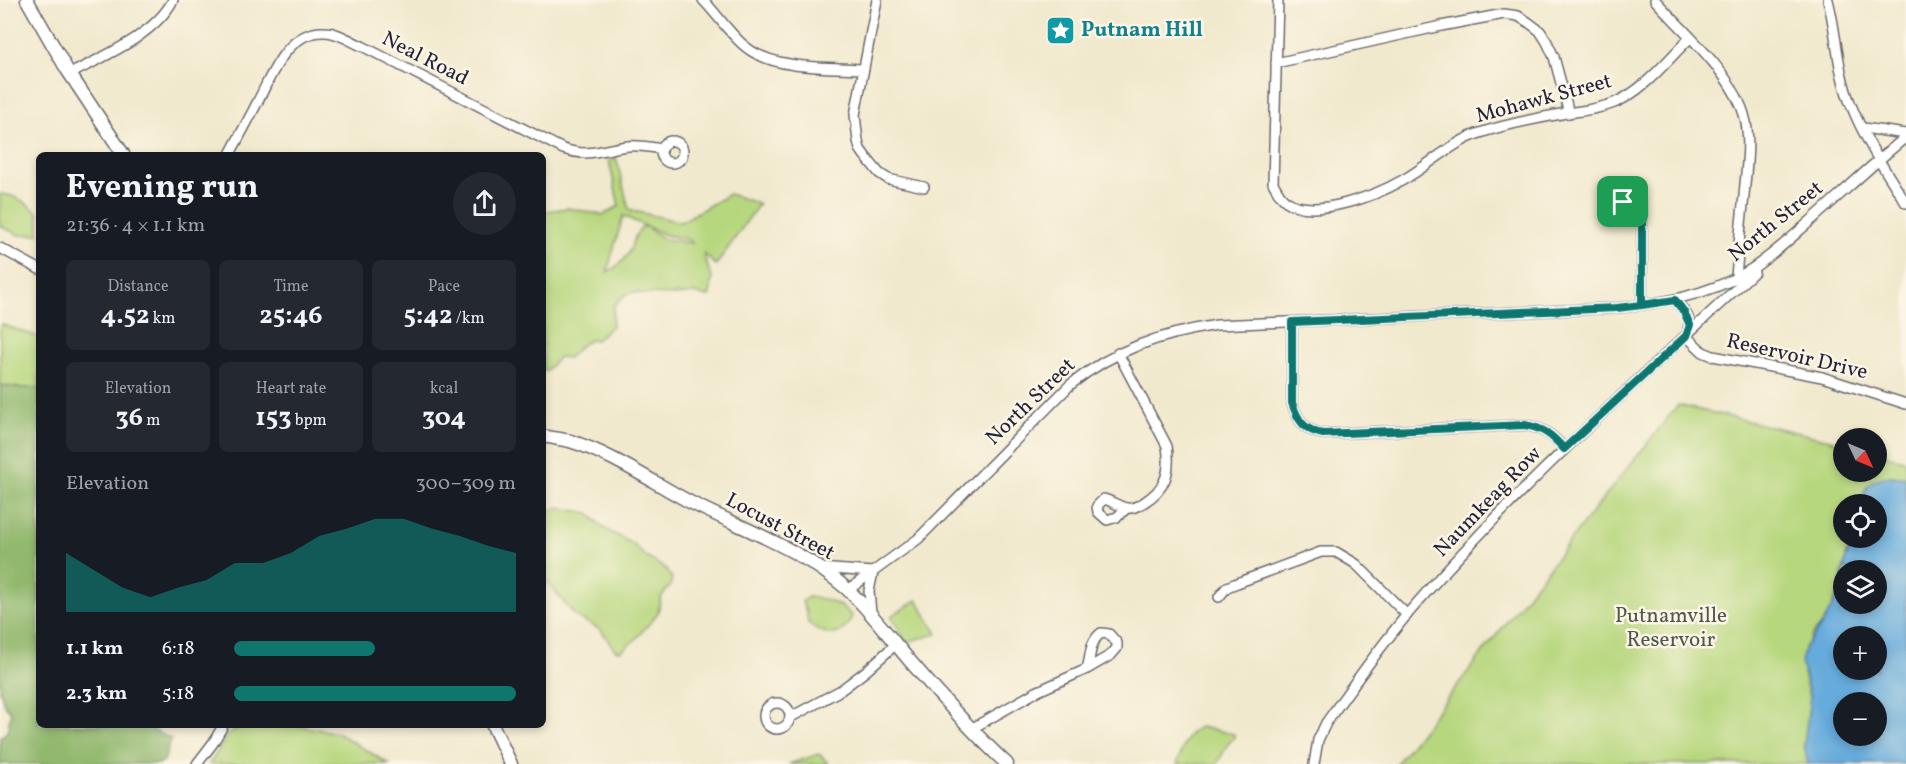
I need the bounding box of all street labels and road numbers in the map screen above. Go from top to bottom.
street label: Neal Road [377,25,473,93]
street label: Mohawk Street [1473,67,1615,131]
street label: North Street [1722,175,1830,269]
street label: Reservoir Drive [1723,327,1871,387]
street label: North Street [980,352,1082,452]
street label: Naumkeag Row [1428,440,1548,564]
street label: Locust Street [720,486,840,568]

